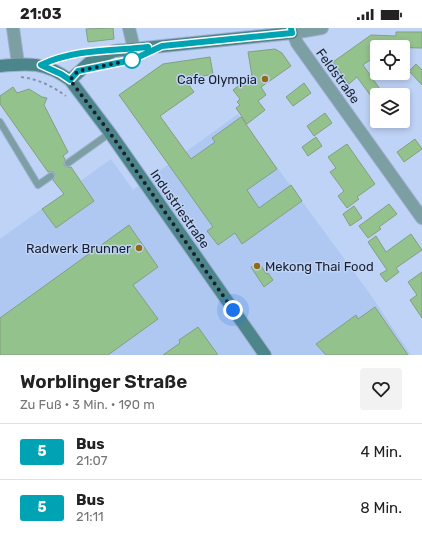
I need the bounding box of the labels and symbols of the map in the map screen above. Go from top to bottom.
street label: Feldstraße [313,46,363,106]
unlabelled marker [123,51,141,69]
place label: Cafe Olympia [177,72,257,87]
marker: Cafe Olympia [260,74,270,84]
street label: Industriestraße [147,167,213,251]
place label: Radwerk Brunner [26,241,131,256]
marker: Radwerk Brunner [134,243,144,253]
place label: Mekong Thai Food [265,259,374,275]
marker: Mekong Thai Food [252,261,262,271]
your location [223,300,243,320]

